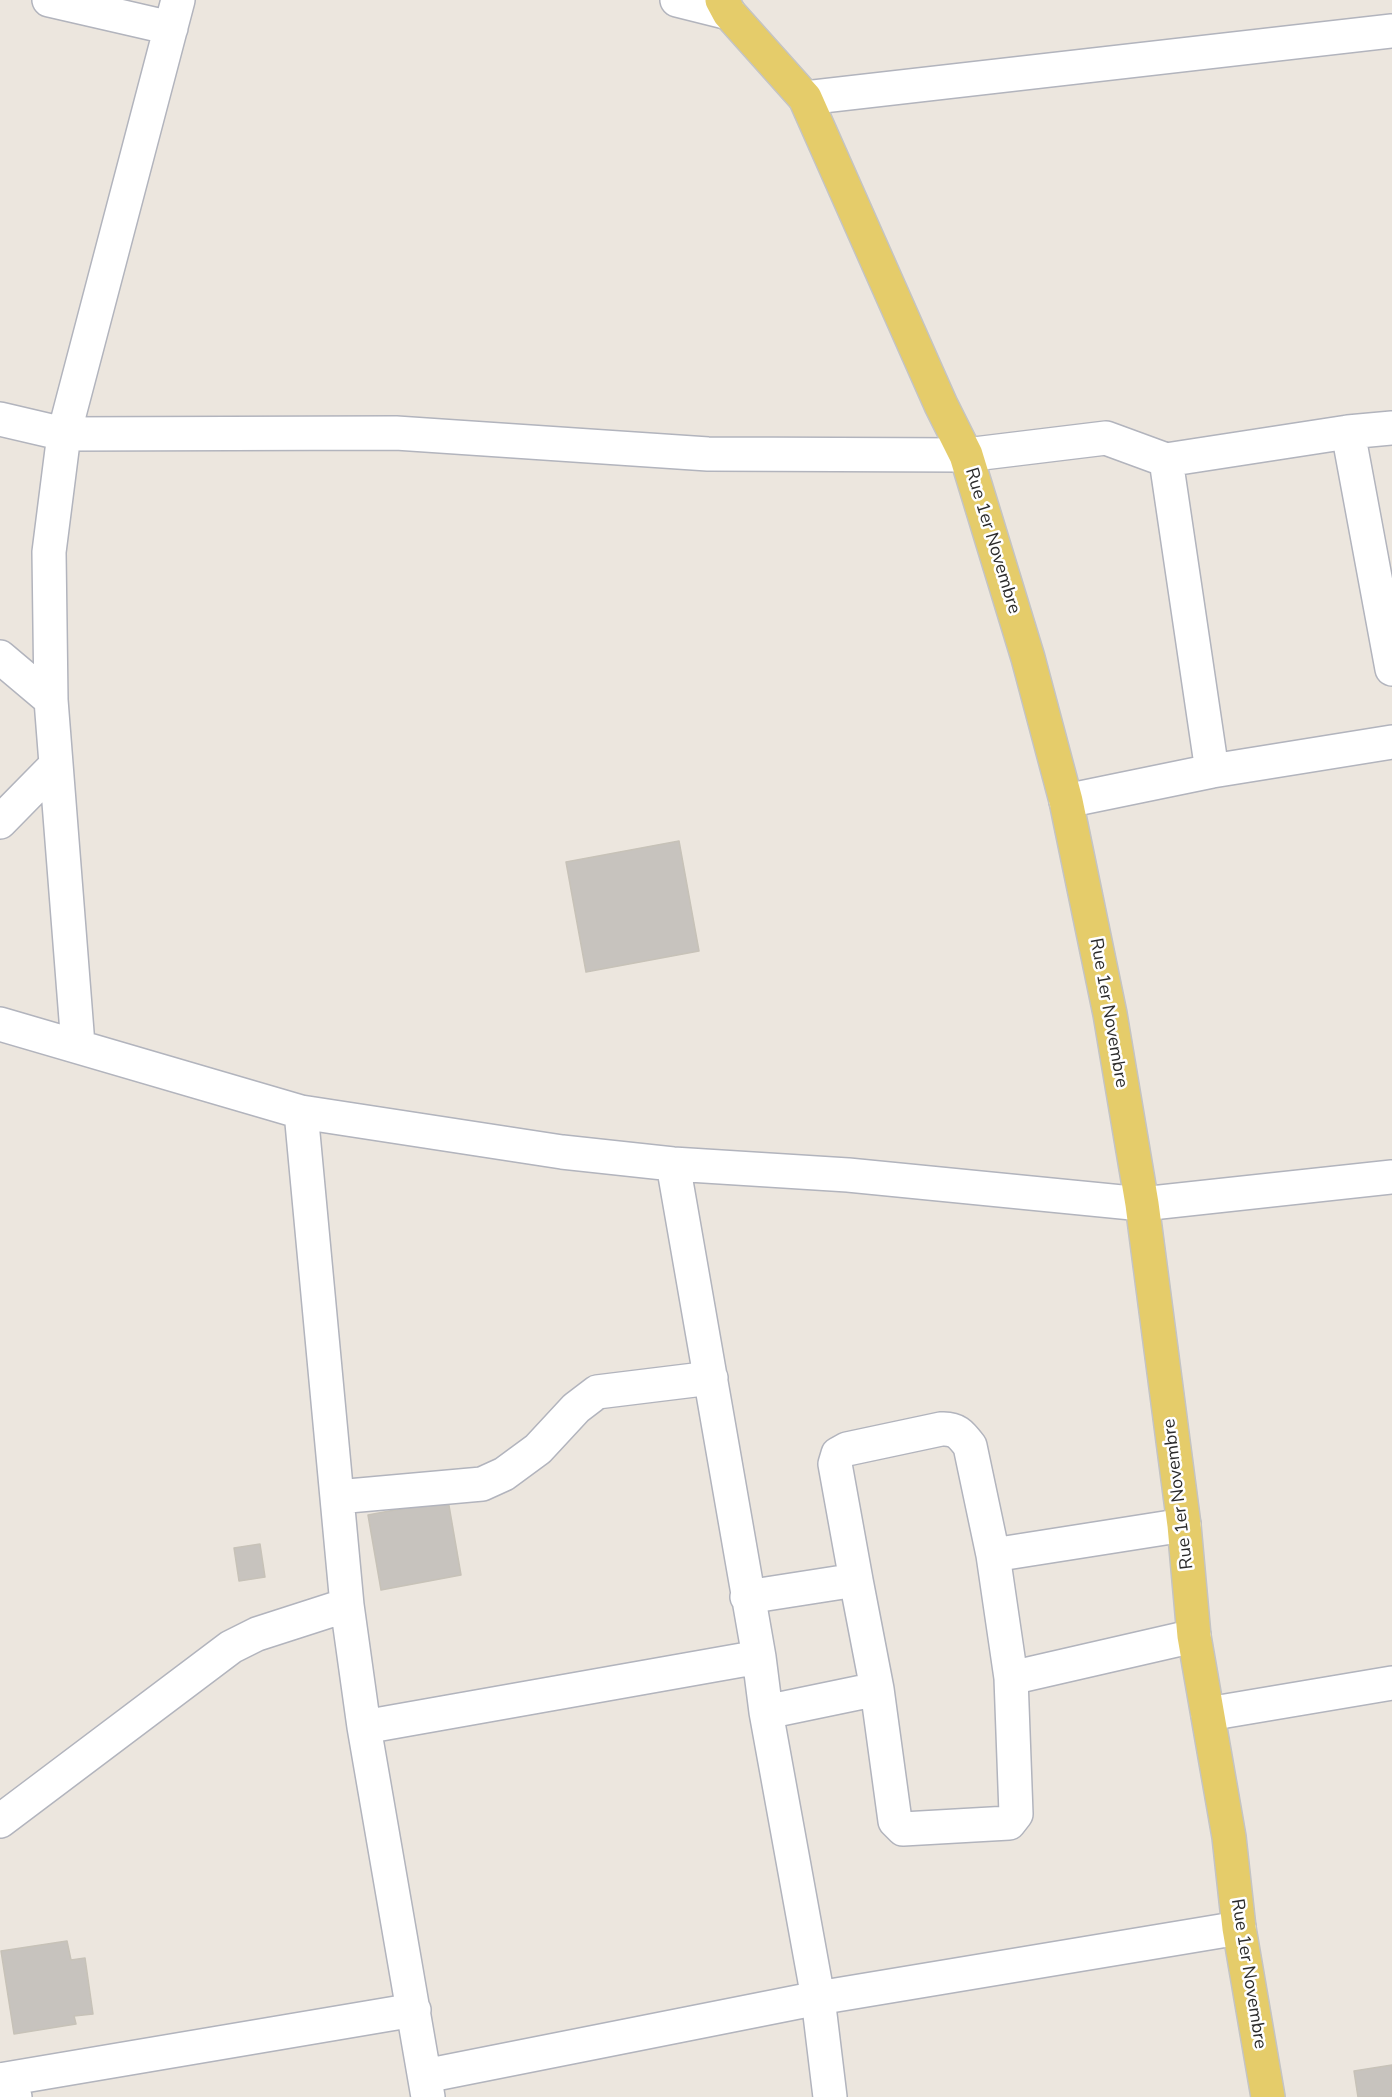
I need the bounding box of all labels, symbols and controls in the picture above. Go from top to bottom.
street label: Rue 1er Novembre [960,465,1024,617]
street label: Rue 1er Novembre [1084,937,1132,1089]
street label: Rue 1er Novembre [1159,1417,1199,1571]
street label: Rue 1er Novembre [1225,1897,1271,2051]

